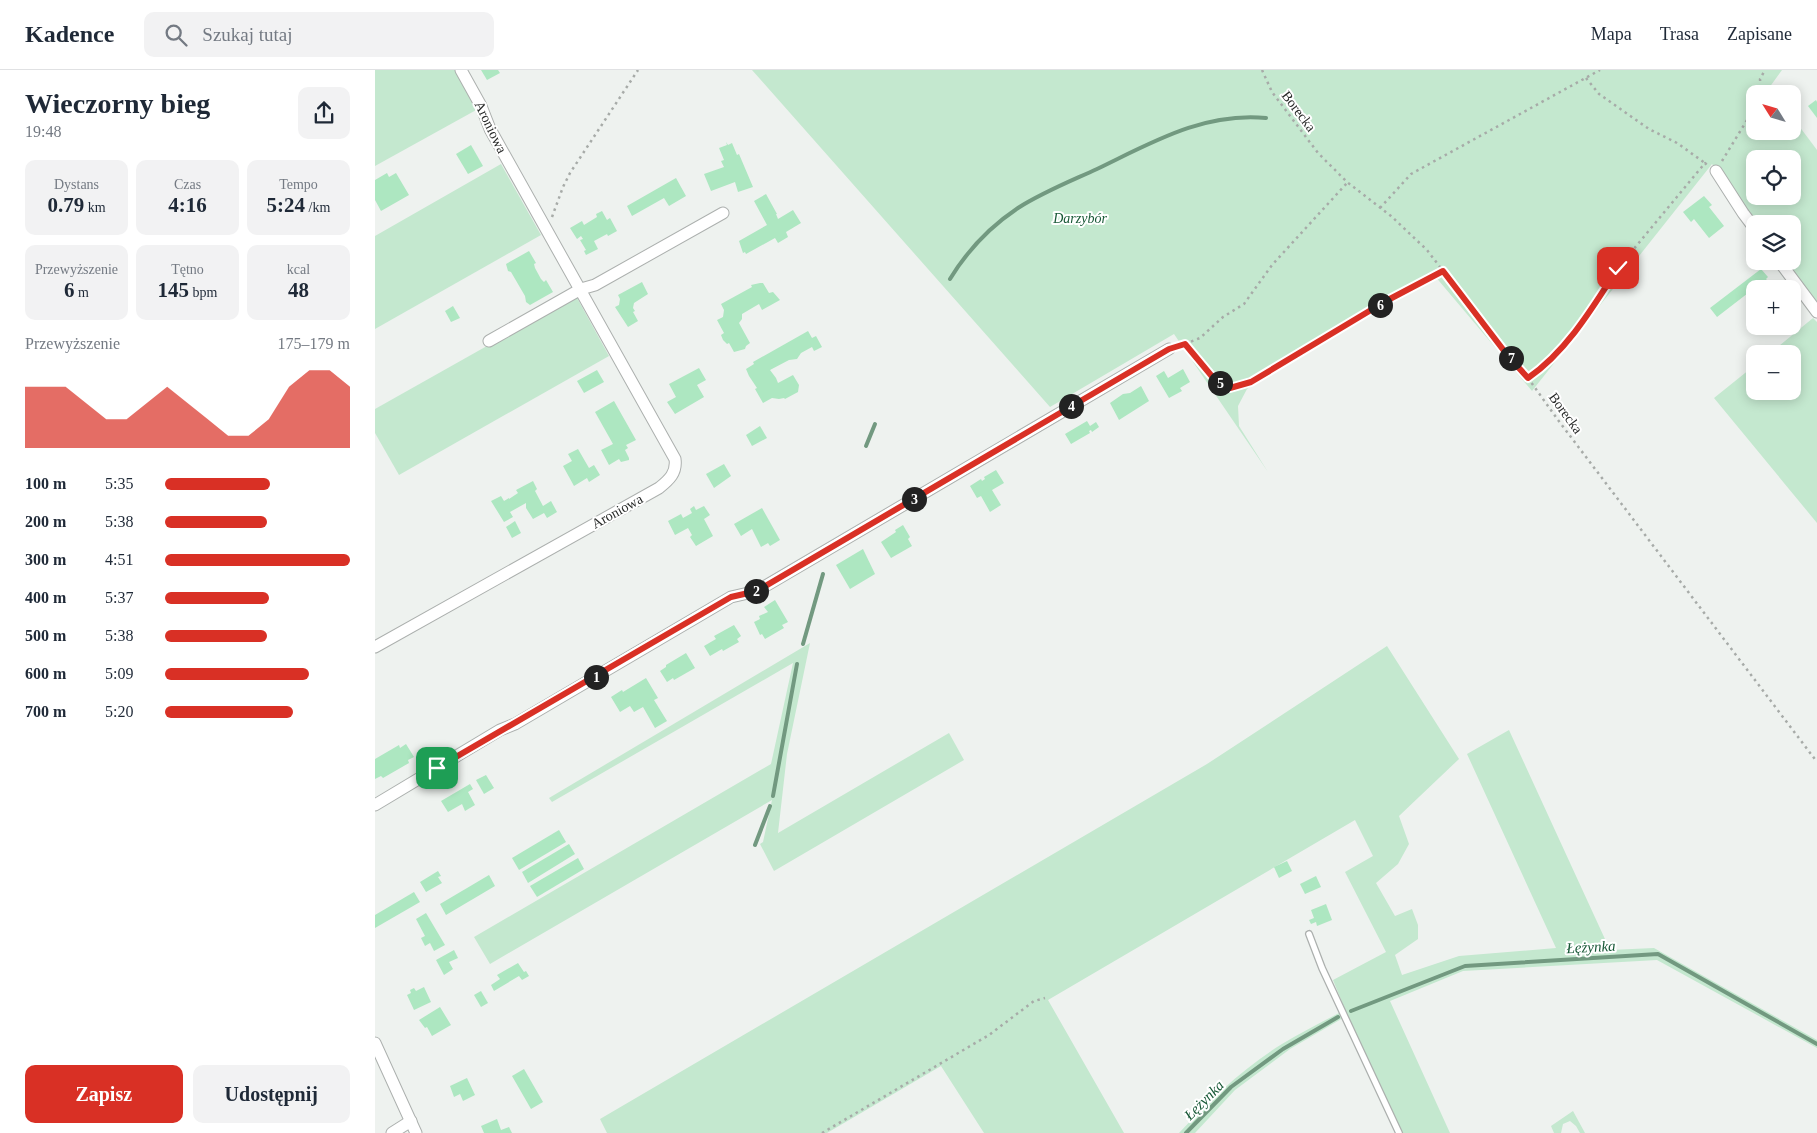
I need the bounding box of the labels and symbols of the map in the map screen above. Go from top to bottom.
north arrow [1746,85,1801,140]
street label: Borecka [1279,88,1319,135]
street label: Aroniowa [472,99,510,156]
park label: Darzybór [1052,211,1107,226]
pin [1597,247,1639,289]
pin: 6 [1367,292,1393,318]
pin: 7 [1499,346,1523,370]
pin: 5 [1207,370,1233,396]
street label: Borecka [1546,390,1586,437]
pin: 4 [1059,394,1083,418]
pin: 3 [901,486,927,512]
street label: Aroniowa [589,491,646,532]
pin: 2 [743,578,769,604]
pin: 1 [583,664,609,690]
pin [416,747,458,789]
water label: Łężynka [1565,938,1616,956]
water label: Łężynka [1180,1077,1227,1124]

